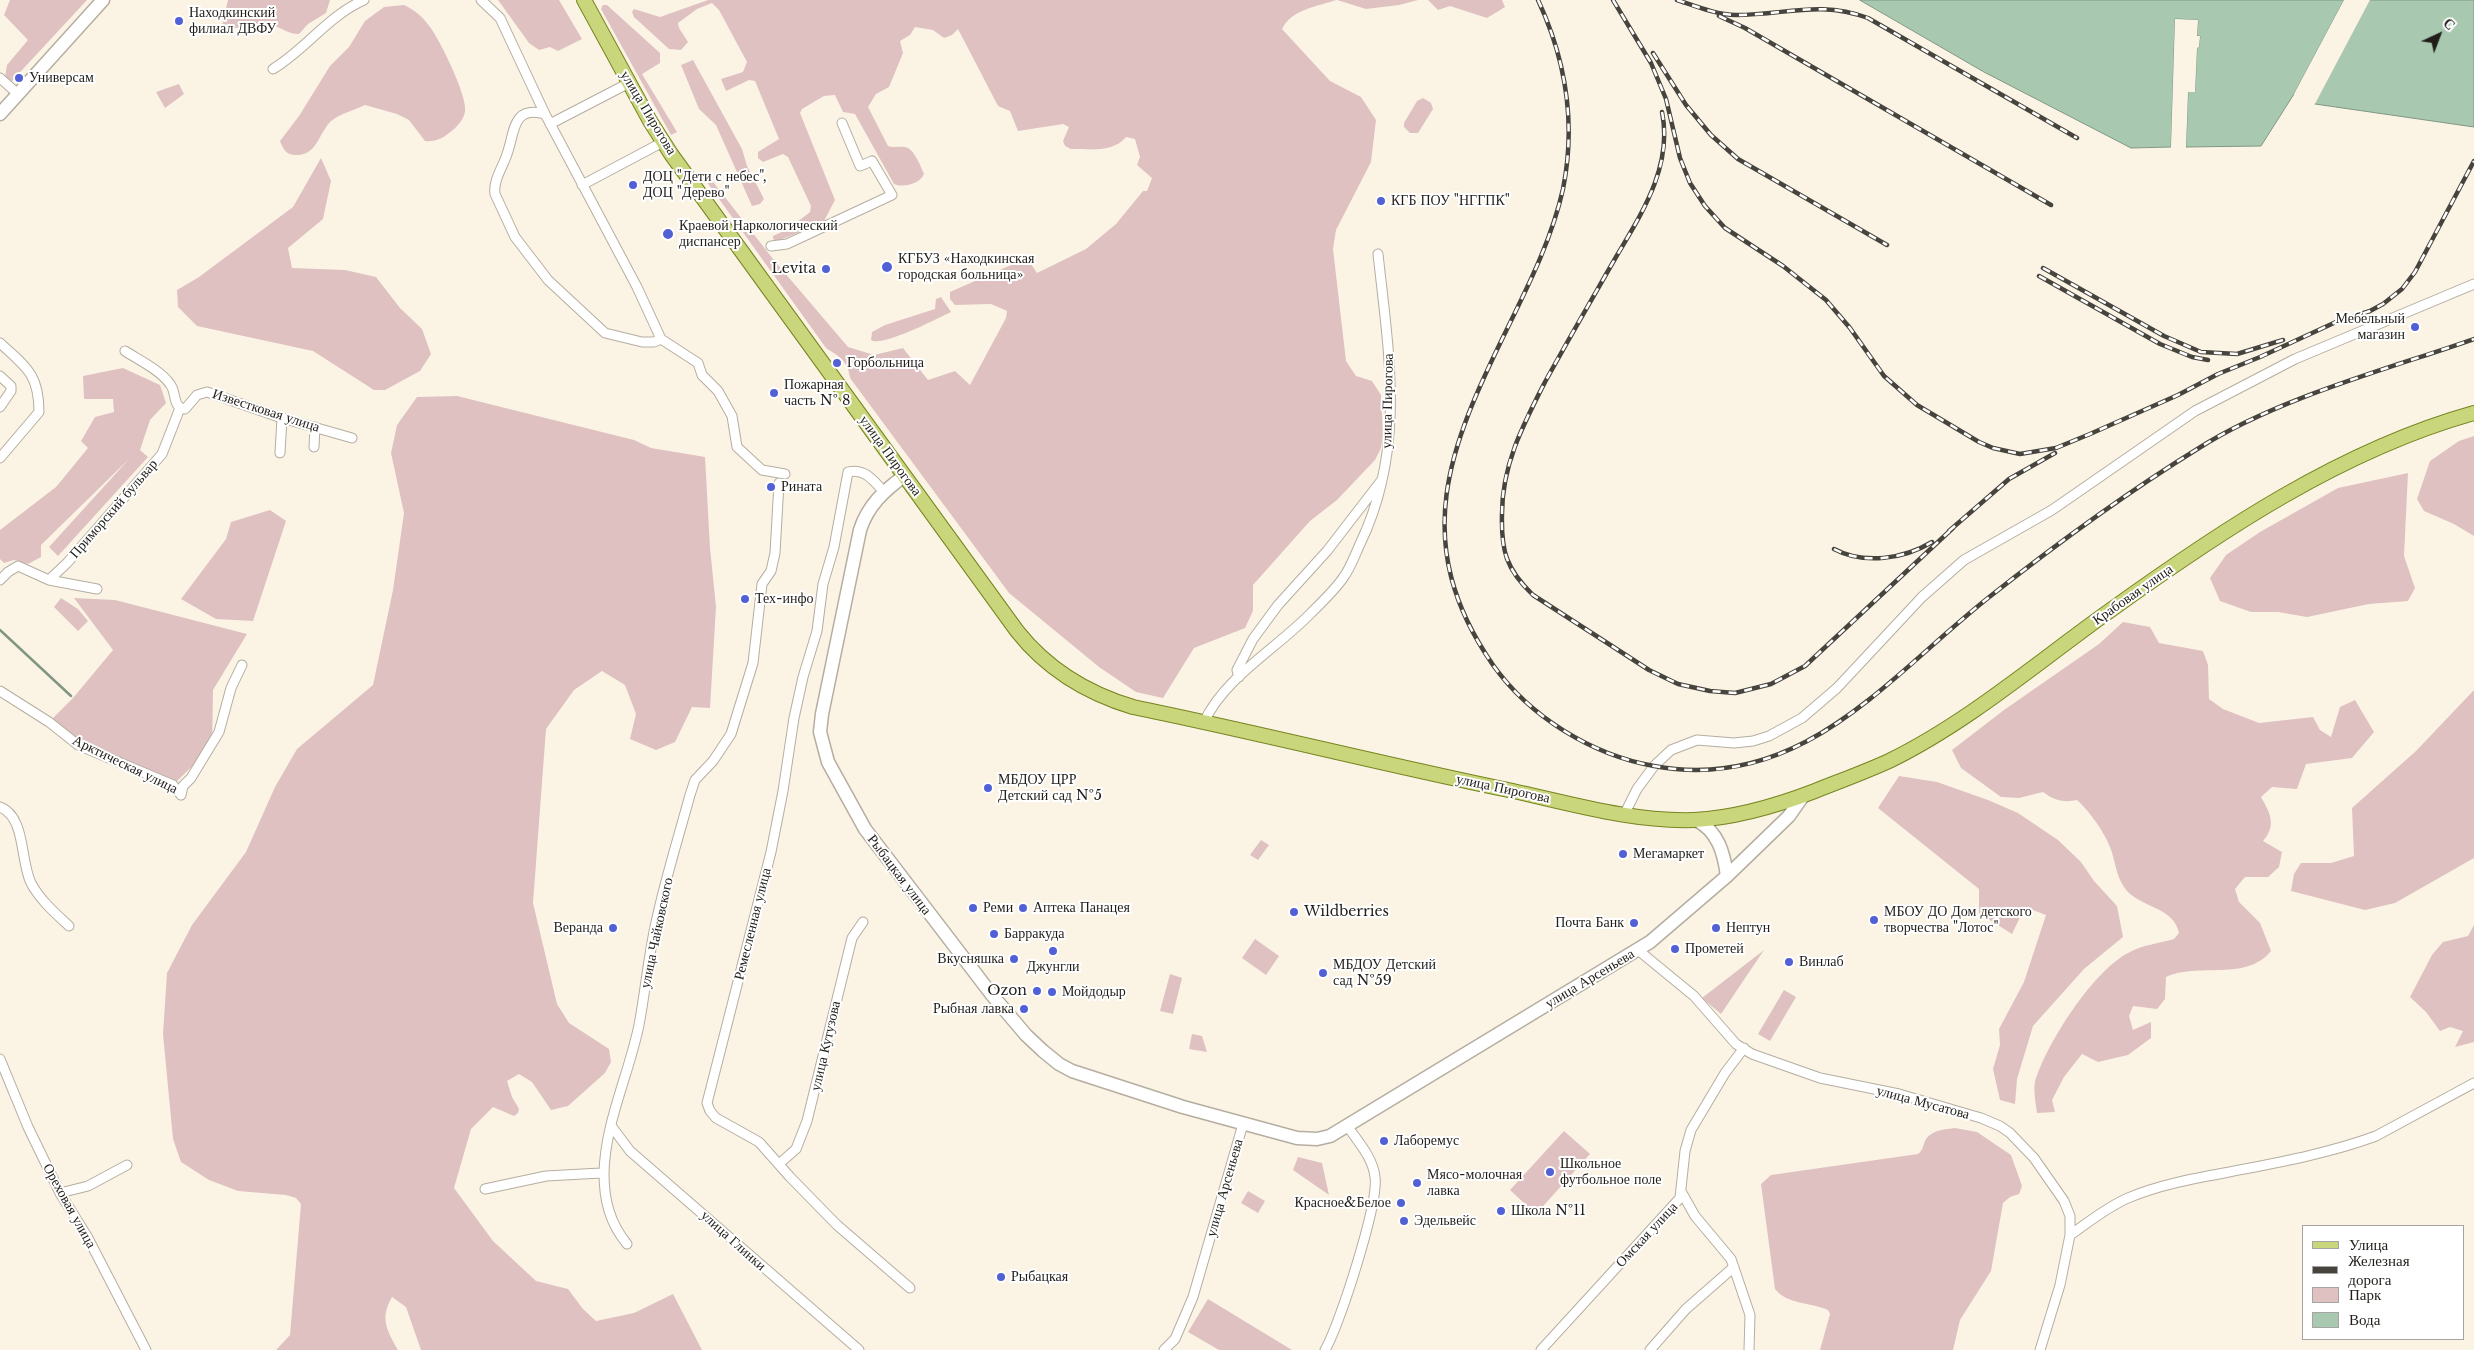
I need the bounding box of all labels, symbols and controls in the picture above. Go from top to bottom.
place label: Находкинский филиал ДВФУ [189,5,276,38]
north arrow [2414,10,2464,60]
text: С [2439,14,2459,34]
marker: Находкинский филиал ДВФУ [173,15,185,27]
street label: улица Пирогова [616,68,680,158]
place label: Универсам [29,70,94,86]
marker: Универсам [13,72,25,84]
place label: ДОЦ "Дети с небес", ДОЦ "Дерево" [643,169,767,202]
marker: ДОЦ "Дети с небес", ДОЦ "Дерево" [627,179,639,191]
place label: КГБ ПОУ "НГГПК" [1391,193,1510,209]
marker: КГБ ПОУ "НГГПК" [1375,195,1387,207]
place label: Краевой Наркологический диспансер [679,218,838,250]
marker: Краевой Наркологический диспансер [661,227,675,241]
place label: КГБУЗ «Находкинская городская больница» [898,251,1034,284]
marker: КГБУЗ «Находкинская городская больница» [880,260,894,274]
place label: Levita [772,261,816,277]
marker: Levita [820,263,832,275]
place label: Мебельный магазин [2336,311,2405,344]
marker: Мебельный магазин [2409,321,2421,333]
street label: улица Пирогова [1379,353,1397,449]
place label: Горбольница [847,355,924,371]
marker: Горбольница [831,357,843,369]
place label: Пожарная часть № 8 [784,377,850,410]
street label: Известковая улица [210,386,322,436]
marker: Пожарная часть № 8 [768,387,780,399]
street label: улица Пирогова [855,413,925,499]
street label: Приморский бульвар [67,456,161,562]
place label: Рината [781,479,822,495]
marker: Рината [765,481,777,493]
street label: Крабовая улица [2090,561,2176,629]
place label: Тех-инфо [755,591,814,607]
marker: Тех-инфо [739,593,751,605]
street label: Арктическая улица [70,732,180,798]
street label: улица Пирогова [1455,771,1551,807]
place label: МБДОУ ЦРР Детский сад №5 [998,772,1102,804]
marker: МБДОУ ЦРР Детский сад №5 [982,782,994,794]
street label: Рыбацкая улица [863,832,935,918]
place label: Мегамаркет [1633,846,1704,862]
marker: Мегамаркет [1617,848,1629,860]
street label: Ремесленная улица [731,866,775,982]
street label: улица Чайковского [637,876,677,990]
place label: Реми [983,900,1013,916]
place label: Аптека Панацея [1033,900,1130,916]
marker: Реми [967,902,979,914]
marker: Аптека Панацея [1017,902,1029,914]
place label: Wildberries [1304,904,1389,920]
place label: МБОУ ДО Дом детского творчества "Лотос" [1884,904,2032,936]
marker: Wildberries [1288,906,1300,918]
marker: МБОУ ДО Дом детского творчества "Лотос" [1868,914,1880,926]
place label: Почта Банк [1555,915,1624,931]
marker: Почта Банк [1628,917,1640,929]
place label: Веранда [553,920,603,936]
place label: Нептун [1726,920,1770,936]
marker: Веранда [607,922,619,934]
marker: Нептун [1710,922,1722,934]
place label: Барракуда [1004,926,1065,942]
marker: Барракуда [988,928,1000,940]
place label: Прометей [1685,941,1744,957]
marker: Прометей [1669,943,1681,955]
marker: Джунгли [1047,945,1059,957]
street label: улица Арсеньева [1542,946,1638,1012]
place label: Вкусняшка [937,951,1004,967]
marker: Вкусняшка [1008,953,1020,965]
place label: Винлаб [1799,954,1844,970]
marker: Винлаб [1783,956,1795,968]
place label: МБДОУ Детский сад №59 [1333,957,1436,990]
place label: Джунгли [1026,959,1080,975]
marker: МБДОУ Детский сад №59 [1317,967,1329,979]
place label: Ozon [987,983,1027,999]
place label: Мойдодыр [1062,984,1126,1000]
marker: Ozon [1031,985,1043,997]
marker: Мойдодыр [1046,986,1058,998]
street label: улица Кутузова [807,999,845,1093]
place label: Рыбная лавка [933,1001,1014,1017]
marker: Рыбная лавка [1018,1003,1030,1015]
street label: улица Мусатова [1875,1083,1971,1123]
place label: Лаборемус [1394,1133,1459,1149]
marker: Лаборемус [1378,1135,1390,1147]
street label: улица Арсеньева [1203,1137,1247,1239]
place label: Школьное футбольное поле [1560,1156,1662,1188]
street label: Ореховая улица [39,1161,99,1251]
marker: Школьное футбольное поле [1544,1166,1556,1178]
place label: Мясо-молочная лавка [1427,1167,1522,1200]
marker: Мясо-молочная лавка [1411,1177,1423,1189]
place label: Красное&Белое [1294,1195,1391,1211]
marker: Красное&Белое [1395,1197,1407,1209]
street label: Омская улица [1613,1199,1681,1271]
place label: Школа №11 [1511,1203,1586,1219]
marker: Школа №11 [1495,1205,1507,1217]
street label: улица Глинки [697,1207,769,1275]
place label: Эдельвейс [1414,1213,1476,1229]
marker: Эдельвейс [1398,1215,1410,1227]
legend [2302,1225,2464,1340]
text: Улица [2349,1235,2388,1254]
text: Железная дорога [2348,1251,2410,1289]
place label: Рыбацкая [1011,1269,1068,1285]
marker: Рыбацкая [995,1271,1007,1283]
text: Парк [2349,1285,2381,1304]
text: Вода [2349,1310,2380,1329]

